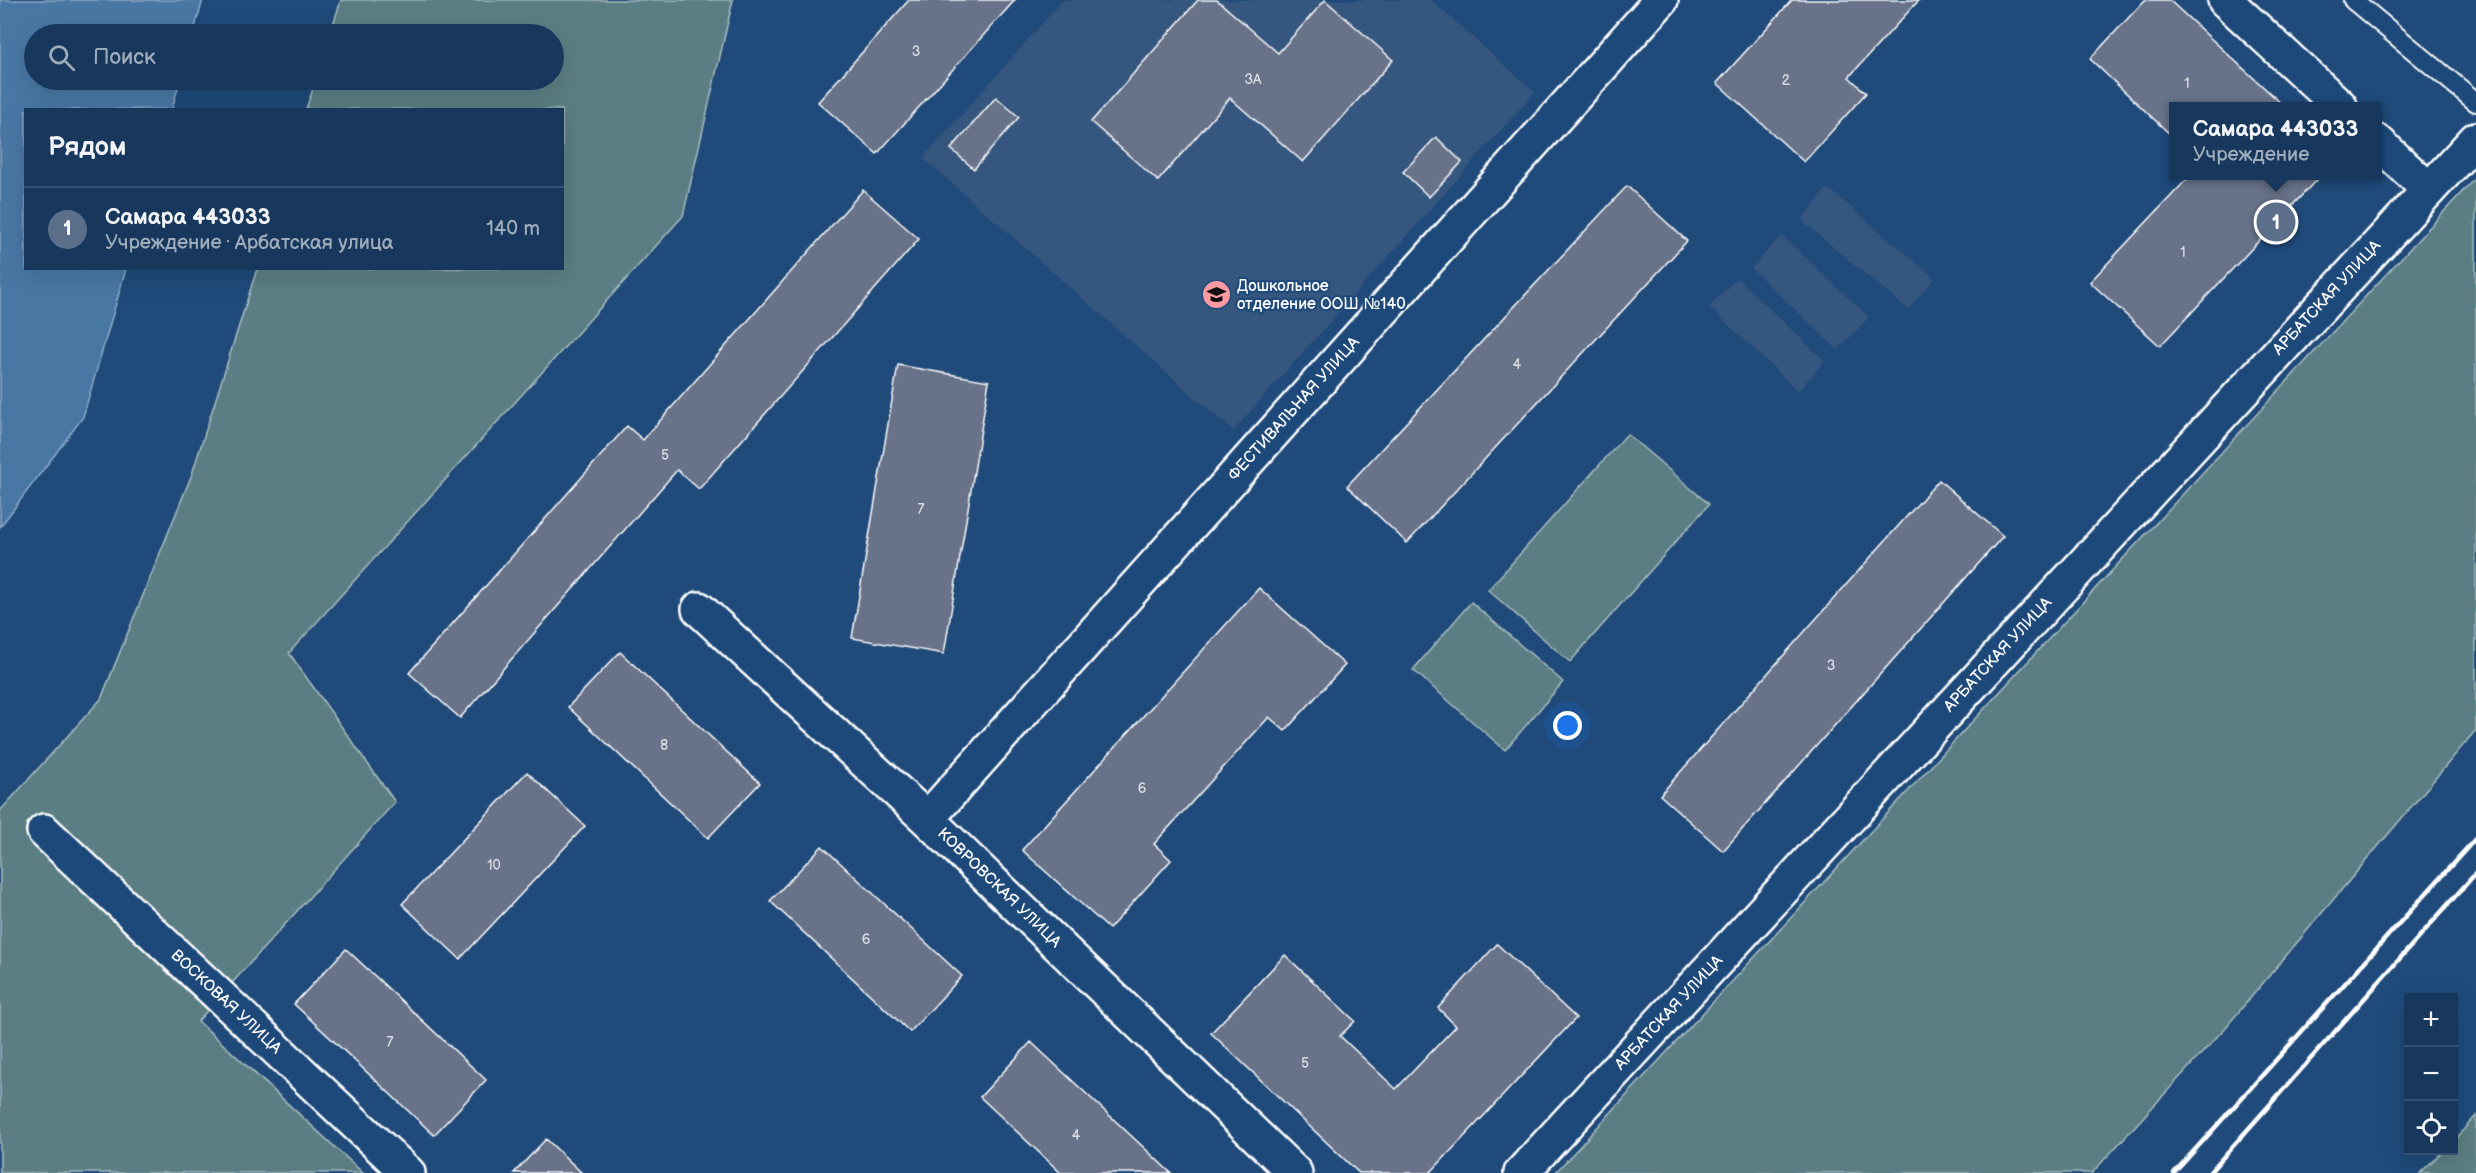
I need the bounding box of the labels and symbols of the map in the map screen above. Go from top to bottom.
house number: 3 [912,43,920,60]
house number: 3А [1244,71,1262,88]
house number: 2 [1782,72,1791,89]
house number: 1 [2184,75,2190,92]
pin: 1 [2256,200,2296,244]
street label: АРБАТСКАЯ УЛИЦА [2268,236,2385,360]
house number: 1 [2180,244,2186,261]
place label: Дошкольное отделение ООШ №140 [1237,277,1406,314]
school or university icon: Дошкольное отделение ООШ №140 [1200,279,1232,311]
street label: ФЕСТИВАЛЬНАЯ УЛИЦА [1224,333,1364,485]
house number: 4 [1513,356,1522,373]
house number: 5 [661,447,669,464]
house number: 7 [918,501,925,518]
street label: АРБАТСКАЯ УЛИЦА [1939,593,2056,717]
house number: 3 [1827,657,1835,674]
your location [1553,711,1582,740]
house number: 8 [660,737,668,754]
house number: 6 [1138,780,1147,797]
street label: КОВРОВСКАЯ УЛИЦА [933,824,1065,952]
house number: 10 [487,857,501,874]
house number: 6 [862,931,871,948]
street label: ВОСКОВАЯ УЛИЦА [167,946,285,1058]
street label: АРБАТСКАЯ УЛИЦА [1610,951,1727,1075]
house number: 7 [387,1034,394,1051]
house number: 5 [1301,1055,1309,1072]
house number: 4 [1072,1127,1081,1144]

